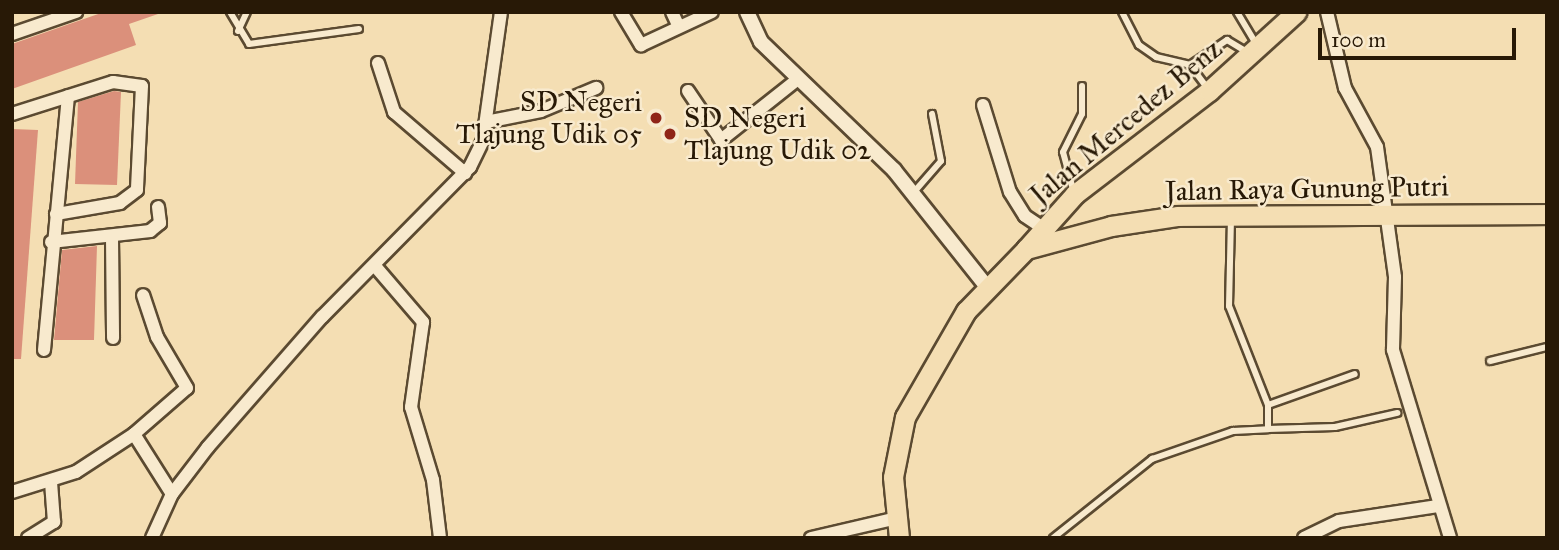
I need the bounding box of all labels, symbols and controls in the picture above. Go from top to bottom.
scale bar [1321,14,1519,58]
text: 100 m [1331,27,1386,53]
street label: Jalan Mercedez Benz [1023,32,1229,212]
place label: SD Negeri Tlajung Udik 05 [456,85,642,151]
place label: SD Negeri Tlajung Udik 02 [684,101,871,167]
marker: SD Negeri Tlajung Udik 05 [648,110,664,126]
marker: SD Negeri Tlajung Udik 02 [662,126,678,142]
street label: Jalan Raya Gunung Putri [1165,170,1449,208]

